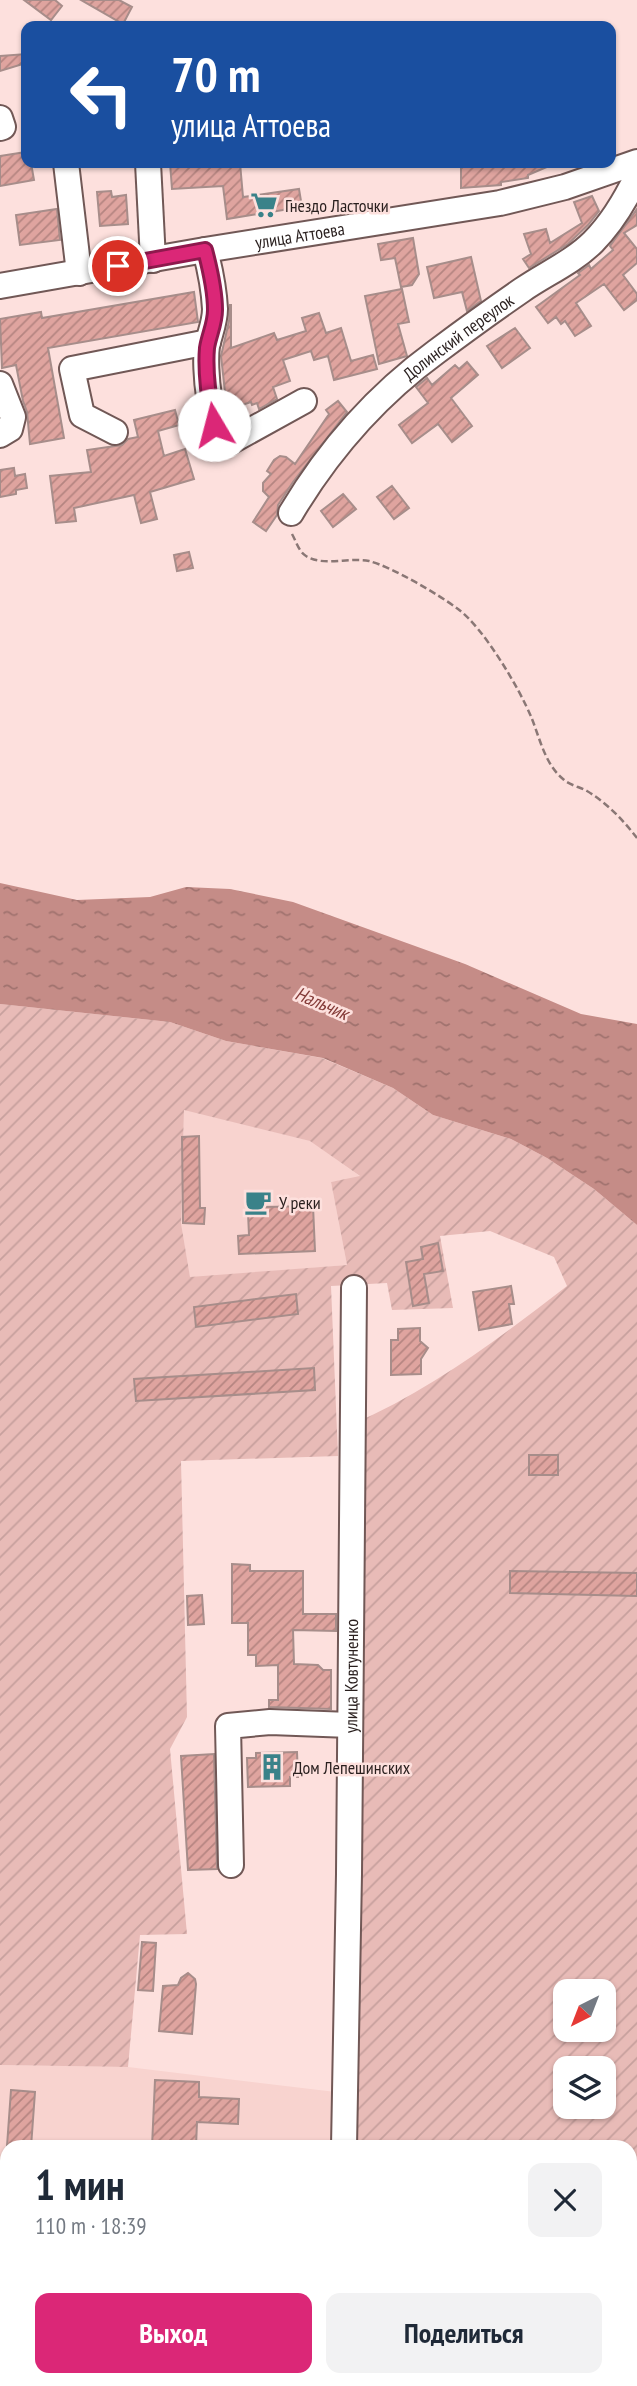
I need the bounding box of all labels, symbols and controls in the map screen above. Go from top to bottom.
text: 70 m [171,42,260,106]
icon: left [56,49,147,140]
text: улица Аттоева [171,104,331,146]
supermarket icon: Гнездо Ласточки [249,190,279,220]
place label: Гнездо Ласточки [285,194,389,217]
street label: улица Аттоева [253,216,346,253]
pin [88,236,148,296]
icon: arrive [99,247,137,285]
street label: Долинский переулок [398,288,518,385]
position arrow [177,388,251,462]
water label: Нальчик [292,981,355,1026]
cafe icon: У реки [243,1187,273,1217]
place label: У реки [279,1191,321,1214]
street label: улица Ковтуненко [339,1619,363,1733]
building icon: Дом Лепешинских [257,1752,287,1782]
place label: Дом Лепешинских [293,1756,411,1779]
north arrow [553,1979,616,2042]
map controls [553,1979,616,2119]
button: layers [553,2056,616,2119]
text: 1 мин [35,2157,125,2212]
button: close [528,2163,602,2237]
text: 110 m · 18:39 [35,2211,147,2240]
button: Выход [35,2293,312,2373]
button: Поделиться [326,2293,602,2373]

